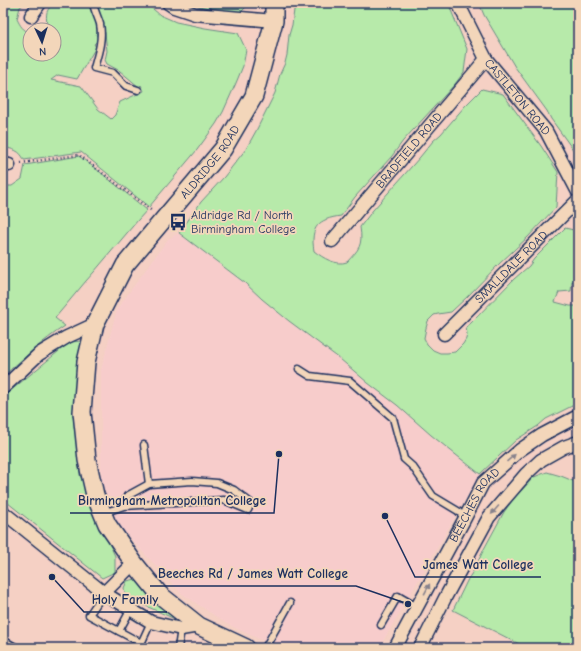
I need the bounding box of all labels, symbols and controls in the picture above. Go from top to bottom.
north arrow [22,22,62,62]
text: N [39,45,47,58]
street label: CASTLETON ROAD [482,56,553,138]
street label: BRADFIELD ROAD [373,109,445,191]
street label: ALDRIDGE ROAD [177,123,242,202]
place label: Aldridge Rd / North Birmingham College [191,208,296,236]
bus stop icon: Aldridge Rd / North Birmingham College [168,212,188,232]
street label: SMALLDALE ROAD [472,228,550,306]
one-way arrow [506,453,516,462]
street label: BEECHES ROAD [446,465,502,544]
callout: Birmingham Metropolitan College [70,488,274,513]
text: Birmingham Metropolitan College [78,493,267,508]
one-way arrow [491,505,500,514]
callout: James Watt College [415,552,541,577]
text: James Watt College [423,557,534,572]
callout: Beeches Rd / James Watt College [150,561,356,586]
text: Beeches Rd / James Watt College [158,566,349,581]
one-way arrow [423,583,430,595]
callout: Holy Family [84,587,167,612]
text: Holy Family [92,592,158,607]

